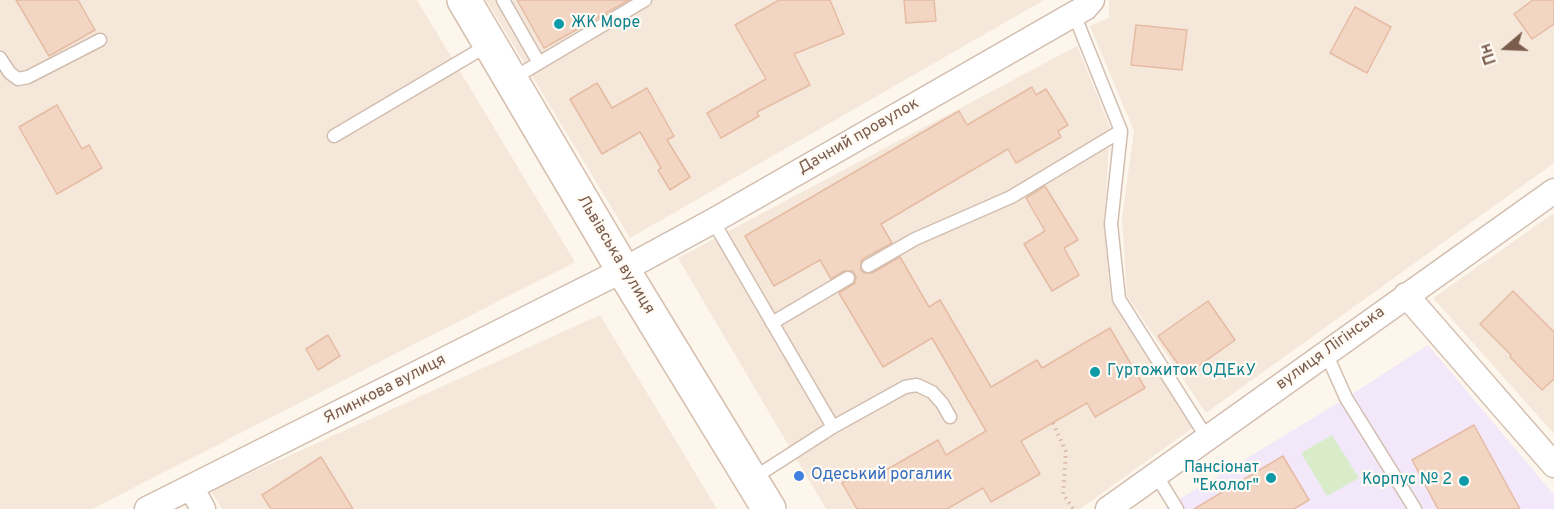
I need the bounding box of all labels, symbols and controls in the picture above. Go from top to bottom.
place label: ЖК Море [571,14,640,34]
marker: ЖК Море [552,17,566,31]
north arrow [1476,18,1536,78]
text: Пн [1476,40,1502,67]
street label: Дачний провулок [795,95,923,179]
street label: Львівська вулиця [572,192,658,318]
street label: вулиця Лігінська [1273,303,1389,395]
street label: Ялинкова вулиця [321,351,449,429]
place label: Гуртожиток ОДЕкУ [1107,362,1256,382]
marker: Гуртожиток ОДЕкУ [1088,365,1102,379]
place label: Пансіонат "Еколог" [1184,459,1259,497]
place label: Одеський рогалик [811,466,952,486]
marker: Одеський рогалик [792,469,806,483]
marker: Пансіонат "Еколог" [1264,471,1278,485]
place label: Корпус № 2 [1362,471,1452,491]
marker: Корпус № 2 [1457,474,1471,488]

